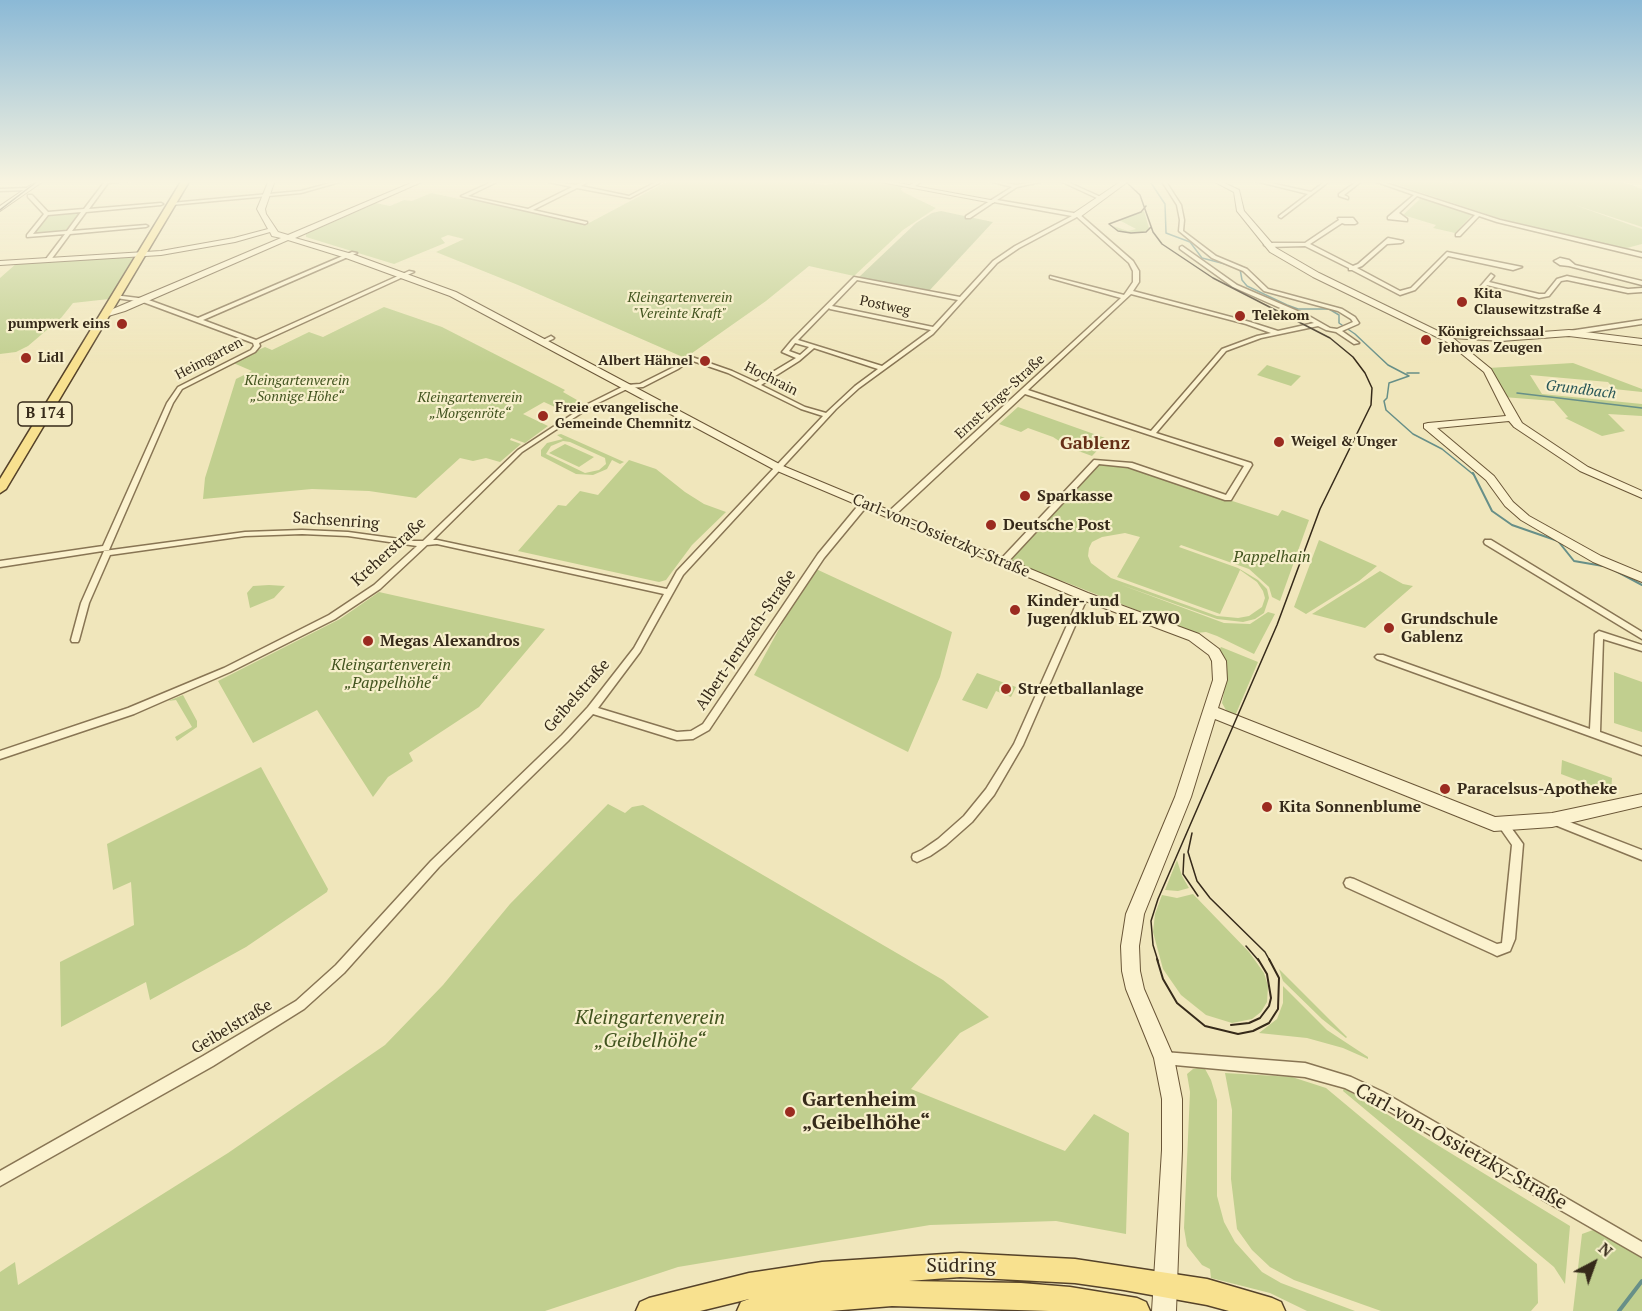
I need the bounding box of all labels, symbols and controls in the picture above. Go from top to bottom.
place label: Kita Clausewitzstraße 4 [1474,286,1601,318]
park label: Kleingartenverein "Vereinte Kraft" [627,290,733,322]
street label: Postweg [858,292,912,320]
marker: Kita Clausewitzstraße 4 [1455,295,1469,309]
place label: Telekom [1252,308,1309,324]
marker: Telekom [1233,309,1247,323]
place label: pumpwerk eins [8,316,110,332]
marker: pumpwerk eins [115,317,129,331]
place label: Königreichssaal Jehovas Zeugen [1438,324,1544,356]
marker: Königreichssaal Jehovas Zeugen [1419,333,1433,347]
street label: Heimgarten [172,334,246,384]
place label: Lidl [38,350,64,366]
marker: Lidl [19,351,33,365]
street label: Ernst-Enge-Straße [952,351,1048,443]
place label: Albert Hähnel [598,353,693,369]
marker: Albert Hähnel [698,354,712,368]
street label: Hochrain [742,358,800,400]
park label: Kleingartenverein „Sonnige Höhe“ [244,373,350,406]
water label: Grundbach [1545,377,1617,403]
park label: Kleingartenverein „Morgenröte“ [417,390,523,422]
place label: Freie evangelische Gemeinde Chemnitz [555,400,691,432]
road number: B 174 [18,402,72,426]
marker: Freie evangelische Gemeinde Chemnitz [536,409,550,423]
district label: Gablenz [1060,433,1130,455]
place label: Weigel & Unger [1291,434,1397,450]
marker: Weigel & Unger [1272,435,1286,449]
place label: Sparkasse [1037,486,1113,506]
marker: Sparkasse [1018,489,1032,503]
street label: Carl-von-Ossietzky-Straße [849,490,1033,582]
street label: Sachsenring [292,508,380,534]
street label: Kreherstraße [348,514,430,590]
place label: Deutsche Post [1003,515,1111,535]
marker: Deutsche Post [984,518,998,532]
park label: Pappelhain [1233,547,1311,567]
street label: Albert-Jentzsch-Straße [692,566,800,714]
place label: Kinder- und Jugendklub EL ZWO [1027,591,1180,629]
marker: Kinder- und Jugendklub EL ZWO [1008,603,1022,617]
place label: Grundschule Gablenz [1401,609,1498,647]
marker: Grundschule Gablenz [1382,621,1396,635]
place label: Megas Alexandros [380,631,520,651]
marker: Megas Alexandros [361,634,375,648]
park label: Kleingartenverein „Pappelhöhe“ [331,655,451,693]
street label: Geibelstraße [540,655,614,737]
place label: Streetballanlage [1018,679,1144,699]
marker: Streetballanlage [999,682,1013,696]
place label: Paracelsus-Apotheke [1457,779,1617,799]
marker: Paracelsus-Apotheke [1438,782,1452,796]
place label: Kita Sonnenblume [1279,797,1421,817]
marker: Kita Sonnenblume [1260,800,1274,814]
street label: Geibelstraße [188,995,276,1059]
park label: Kleingartenverein „Geibelhöhe“ [575,1006,725,1053]
street label: Carl-von-Ossietzky-Straße [1351,1079,1571,1215]
place label: Gartenheim „Geibelhöhe“ [802,1088,930,1135]
marker: Gartenheim „Geibelhöhe“ [783,1105,797,1119]
north arrow [1564,1233,1624,1293]
text: N [1594,1237,1618,1262]
street label: Südring [926,1254,996,1278]

